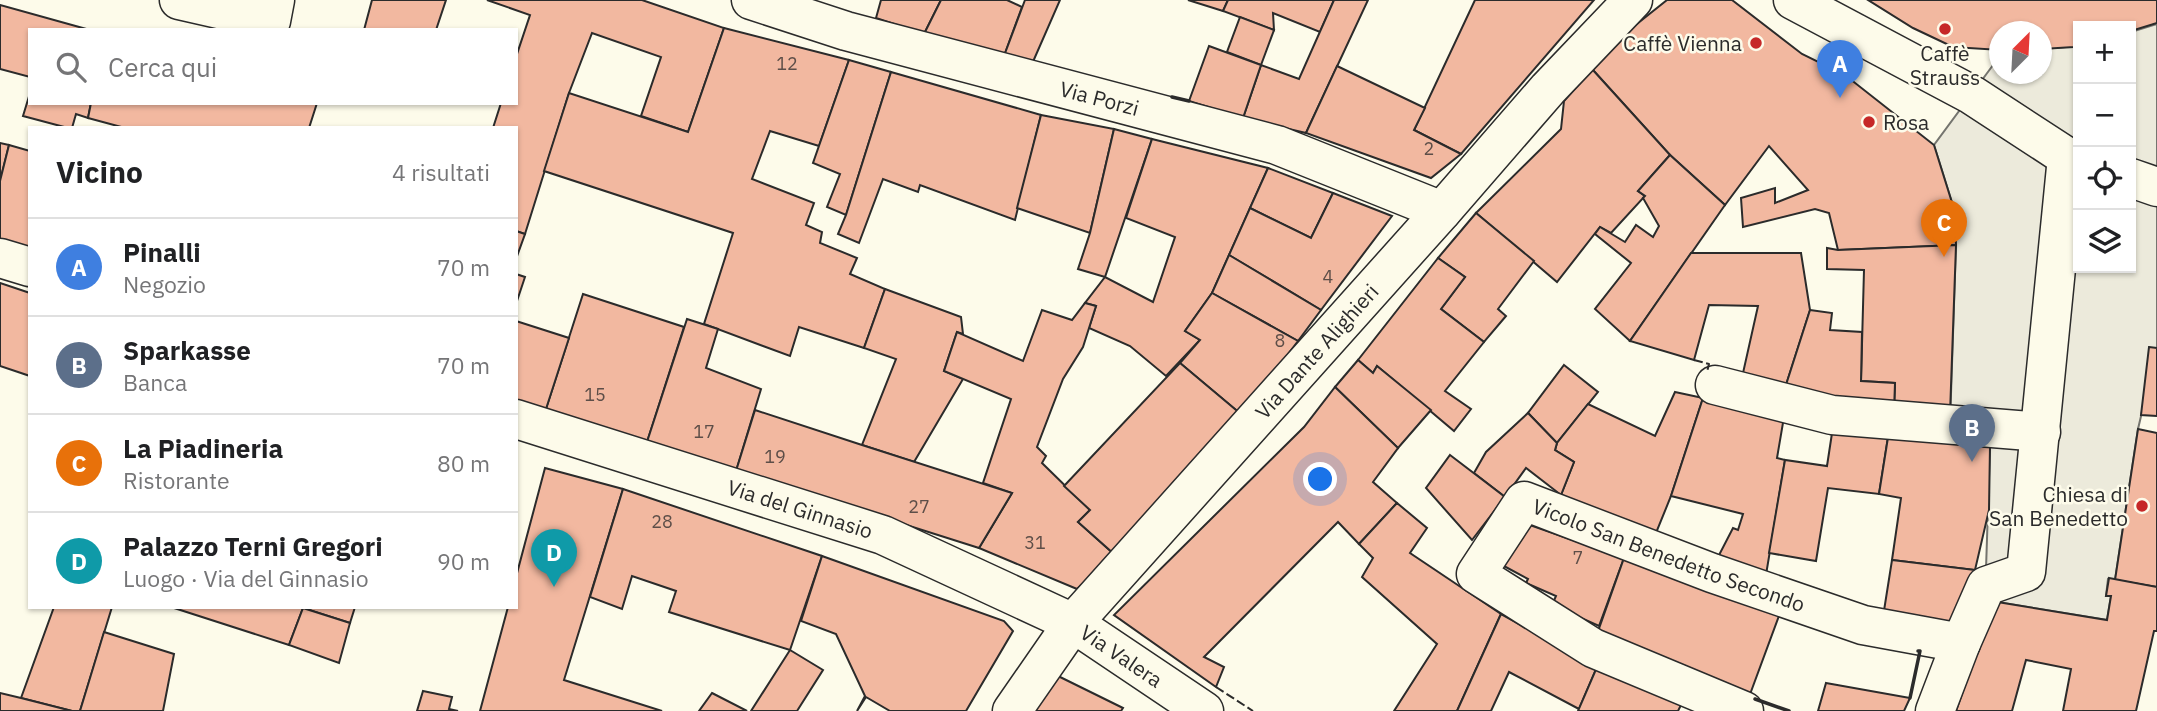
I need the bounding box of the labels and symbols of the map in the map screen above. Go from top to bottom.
marker: Caffè Strauss [1937,21,1953,37]
north arrow [1989,21,2052,84]
place label: Caffè Vienna [1623,29,1742,57]
marker: Caffè Vienna [1748,35,1764,51]
place label: Caffè Strauss [1910,39,1980,91]
pin: A [1817,40,1863,98]
house number: 12 [776,52,798,75]
street label: Via Porzi [1057,74,1142,122]
place label: Rosa [1883,108,1929,136]
marker: Rosa [1861,114,1877,130]
house number: 2 [1424,137,1434,160]
pin: C [1921,199,1967,257]
house number: 4 [1323,265,1334,288]
street label: Via Dante Alighieri [1248,278,1384,425]
house number: 8 [1275,329,1285,352]
house number: 15 [584,383,606,406]
pin: B [1949,404,1995,462]
house number: 17 [693,420,715,443]
house number: 19 [764,445,786,468]
your location [1303,462,1337,496]
street label: Via del Ginnasio [724,473,876,545]
place label: Chiesa di San Benedetto [1989,480,2128,532]
street label: Vicolo San Benedetto Secondo [1529,492,1809,618]
house number: 27 [908,495,930,518]
marker: Chiesa di San Benedetto [2134,498,2150,514]
house number: 28 [651,510,673,533]
pin: D [531,529,577,587]
house number: 31 [1024,531,1046,554]
house number: 7 [1573,546,1583,569]
street label: Via Valera [1075,618,1168,693]

